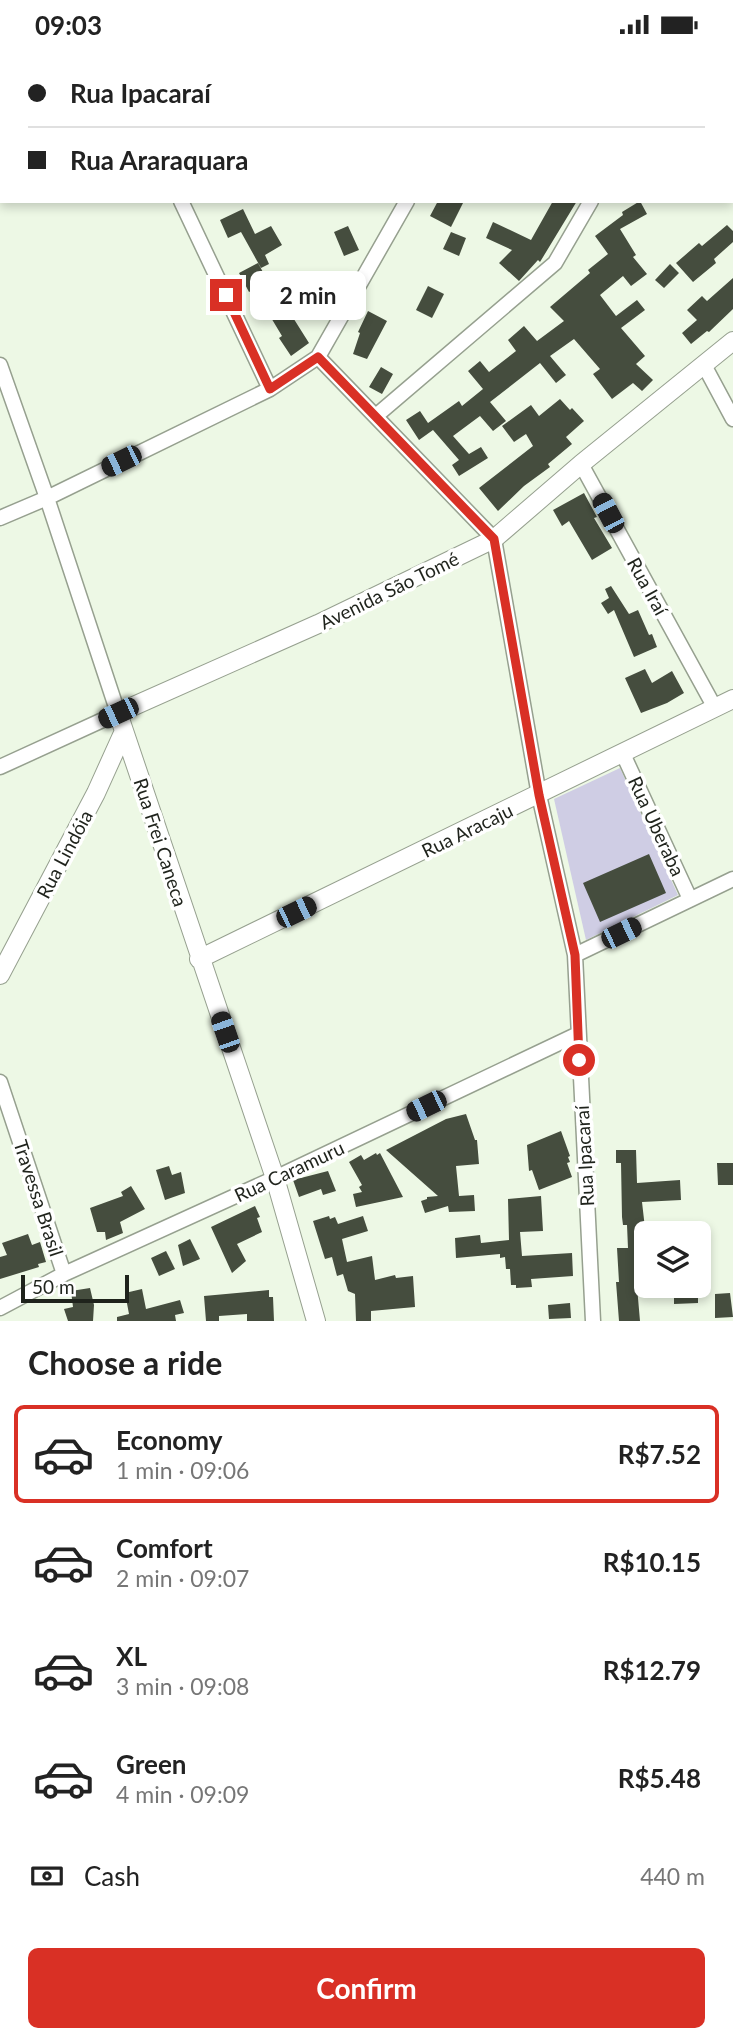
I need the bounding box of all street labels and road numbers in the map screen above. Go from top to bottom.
street label: Avenida São Tomé [316,546,462,634]
street label: Rua Iraí [623,553,674,620]
street label: Rua Uberaba [624,773,690,879]
street label: Rua Frei Caneca [129,775,193,909]
street label: Rua Aracaju [418,798,516,862]
street label: Rua Lindóia [31,806,97,902]
street label: Rua Ipacaraí [570,1104,598,1207]
street label: Rua Caramuru [230,1136,348,1206]
street label: Travessa Brasil [9,1137,69,1259]

